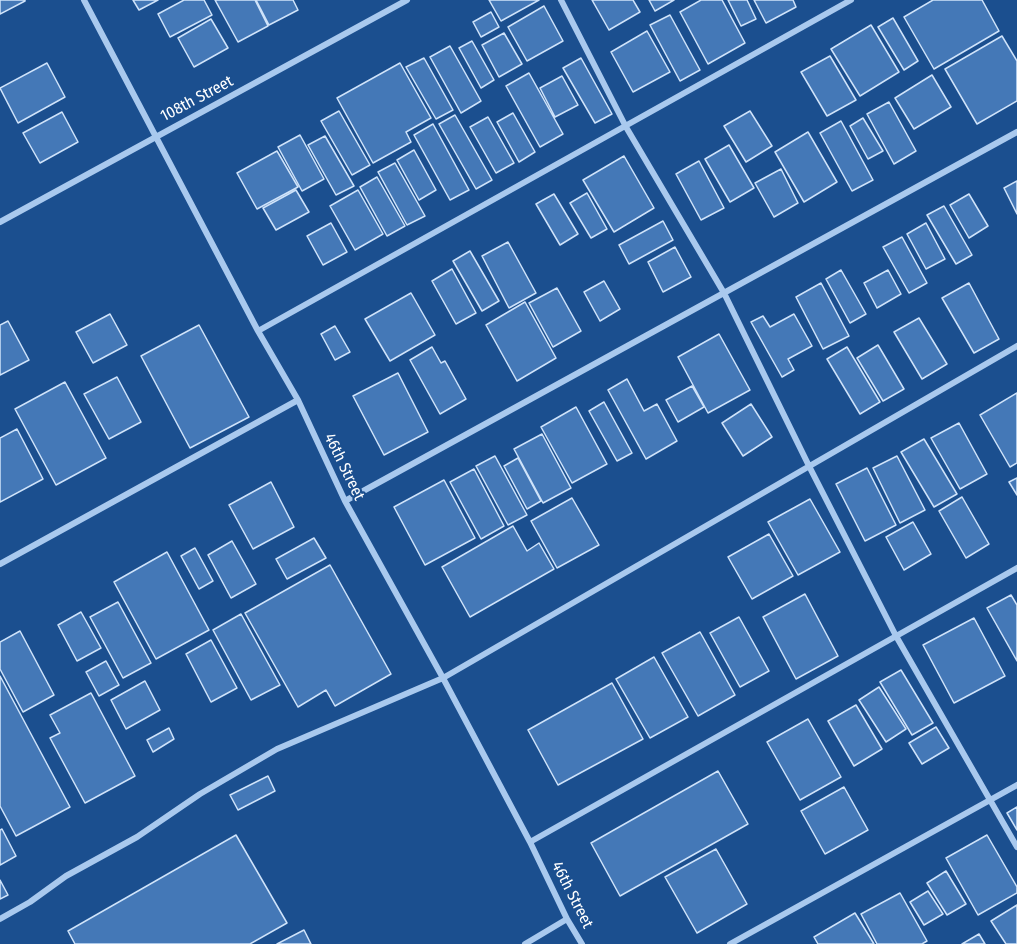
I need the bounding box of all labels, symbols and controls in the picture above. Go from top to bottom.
street label: 108th Street [157,72,237,126]
street label: 46th Street [319,430,369,504]
street label: 46th Street [547,858,597,932]

